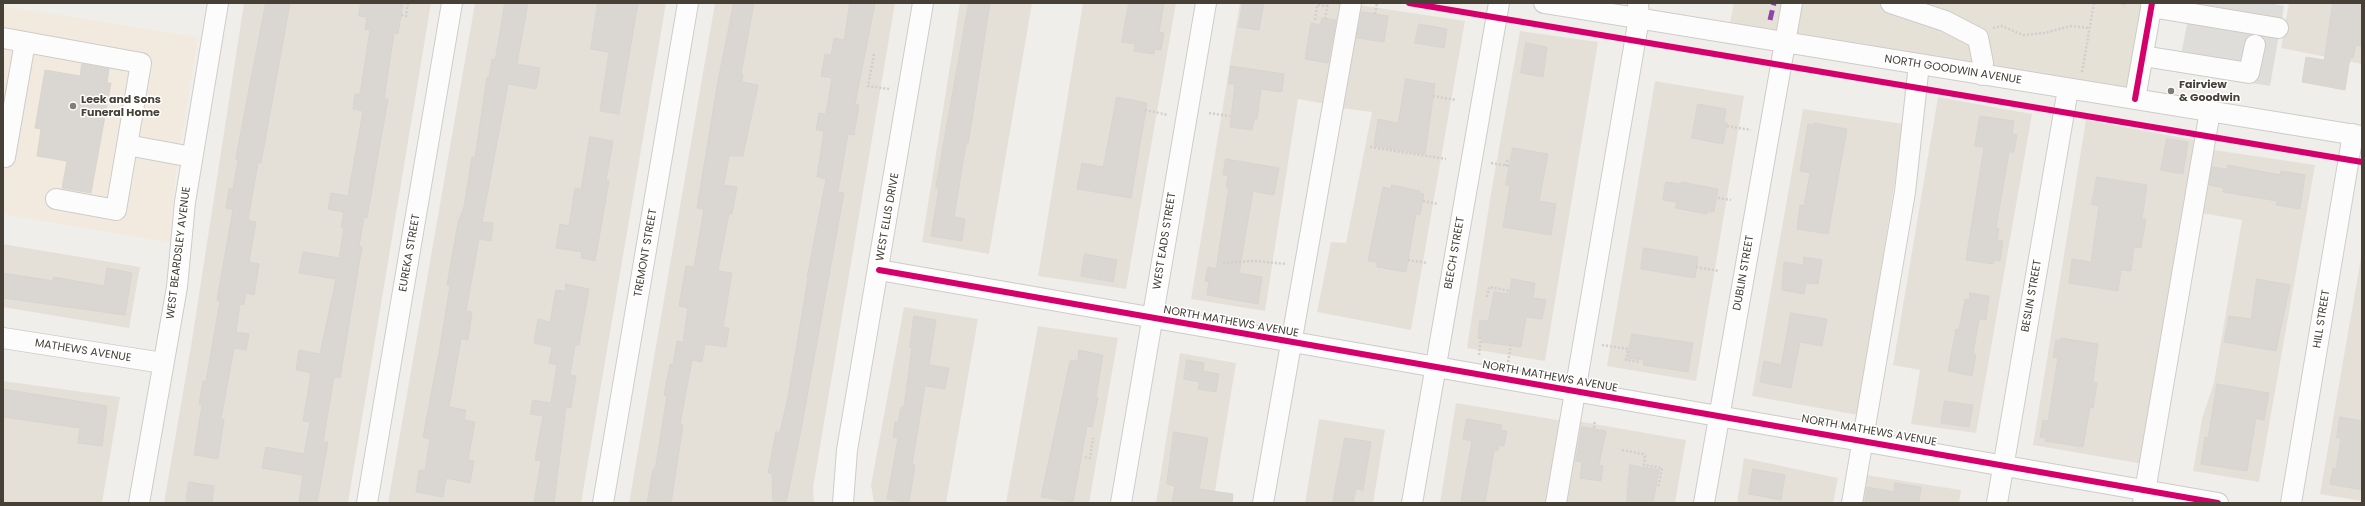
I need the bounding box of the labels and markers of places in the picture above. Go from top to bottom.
place label: Fairview & Goodwin [2179,78,2240,104]
marker: Fairview & Goodwin [2166,86,2176,96]
place label: Leek and Sons Funeral Home [81,93,161,119]
marker: Leek and Sons Funeral Home [68,101,78,111]

